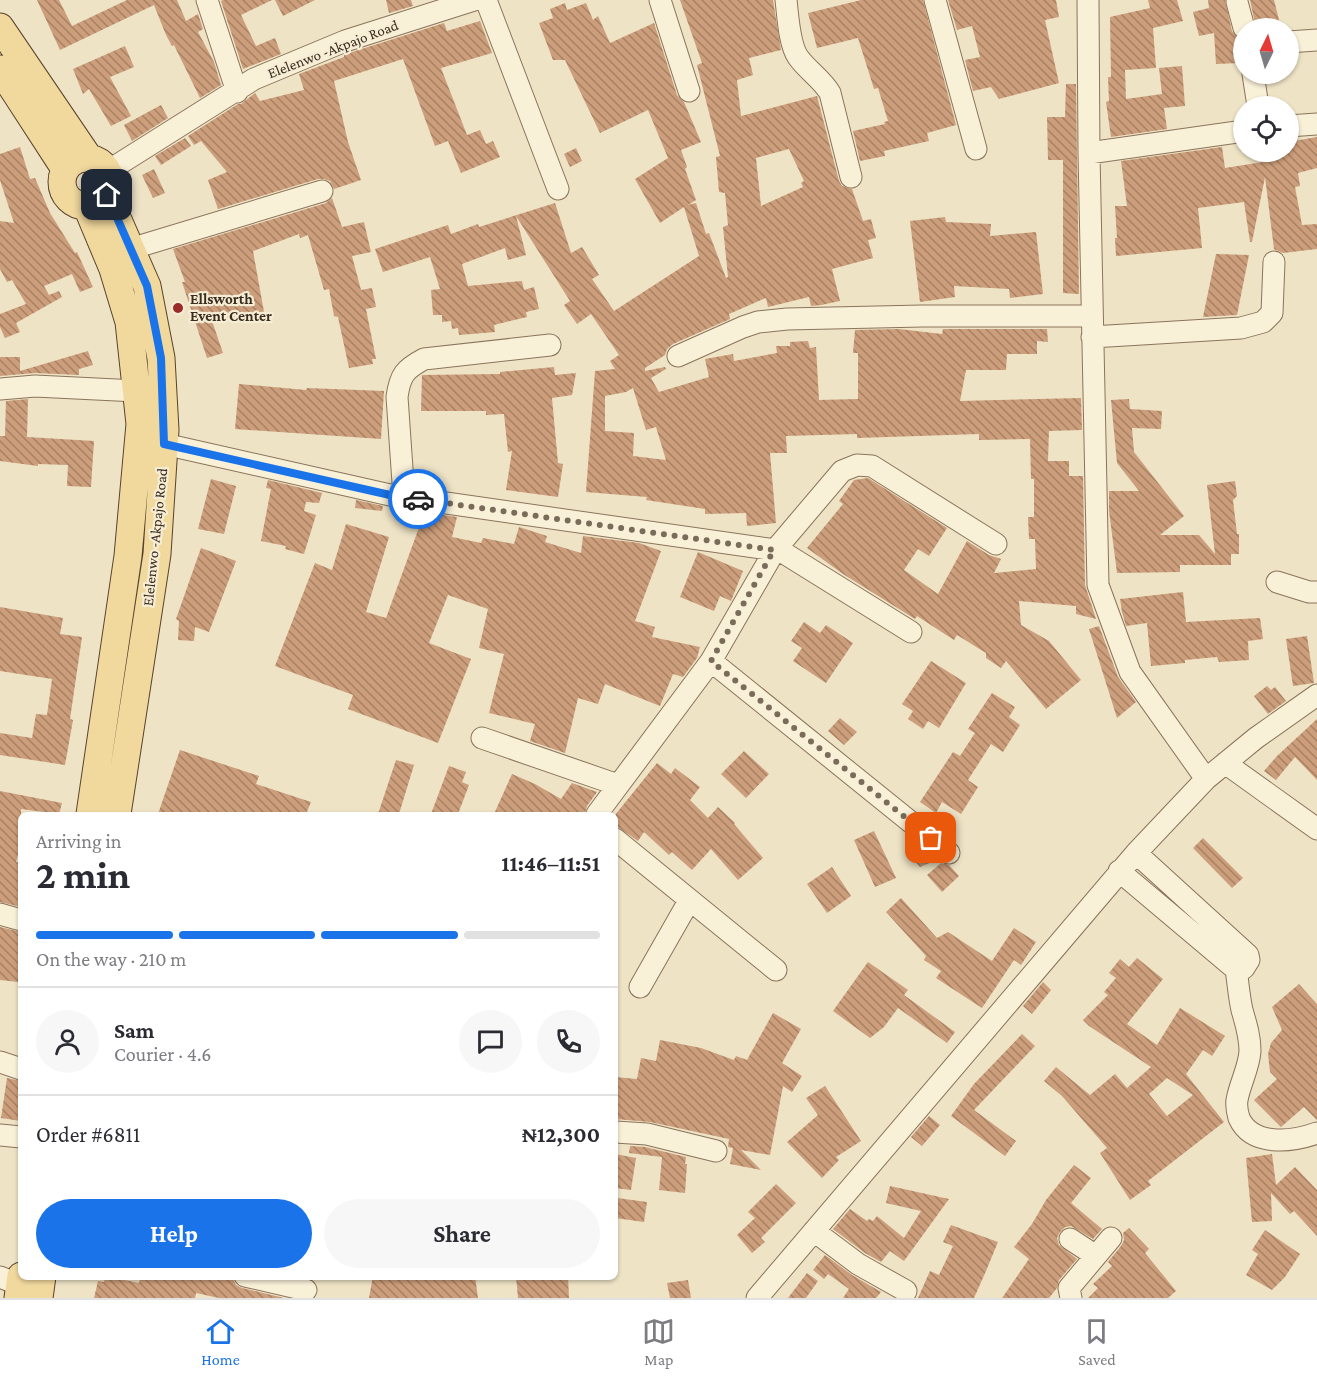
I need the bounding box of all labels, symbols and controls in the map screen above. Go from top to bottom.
street label: Elelenwo -Akpajo Road [265,17,401,82]
north arrow [1233,18,1299,84]
map controls [1233,18,1299,162]
button: locate [1233,96,1299,162]
pin [81,169,132,220]
icon: home [90,178,123,211]
place label: Ellsworth Event Center [190,291,272,324]
marker: Ellsworth Event Center [171,301,185,315]
street label: Elelenwo -Akpajo Road [140,467,171,607]
courier [388,469,448,529]
icon: car [402,483,435,516]
pin [905,812,956,863]
icon: bag [914,821,947,854]
text: Arriving in [36,830,121,852]
text: 11:46–11:51 [501,851,600,876]
text: 2 min [36,853,130,896]
text: On the way · 210 m [36,948,186,970]
button: person [36,1010,99,1073]
button: chat [459,1010,522,1073]
button: phone [537,1010,600,1073]
text: Sam [114,1018,154,1043]
text: Courier · 4.6 [114,1043,212,1065]
text: Order #6811 [36,1122,140,1147]
text: ₦12,300 [522,1122,600,1147]
button: Help [36,1199,312,1268]
button: Share [324,1199,600,1268]
tab: Home [201,1315,240,1368]
tab: Map [642,1315,675,1368]
tab: Saved [1078,1315,1116,1368]

